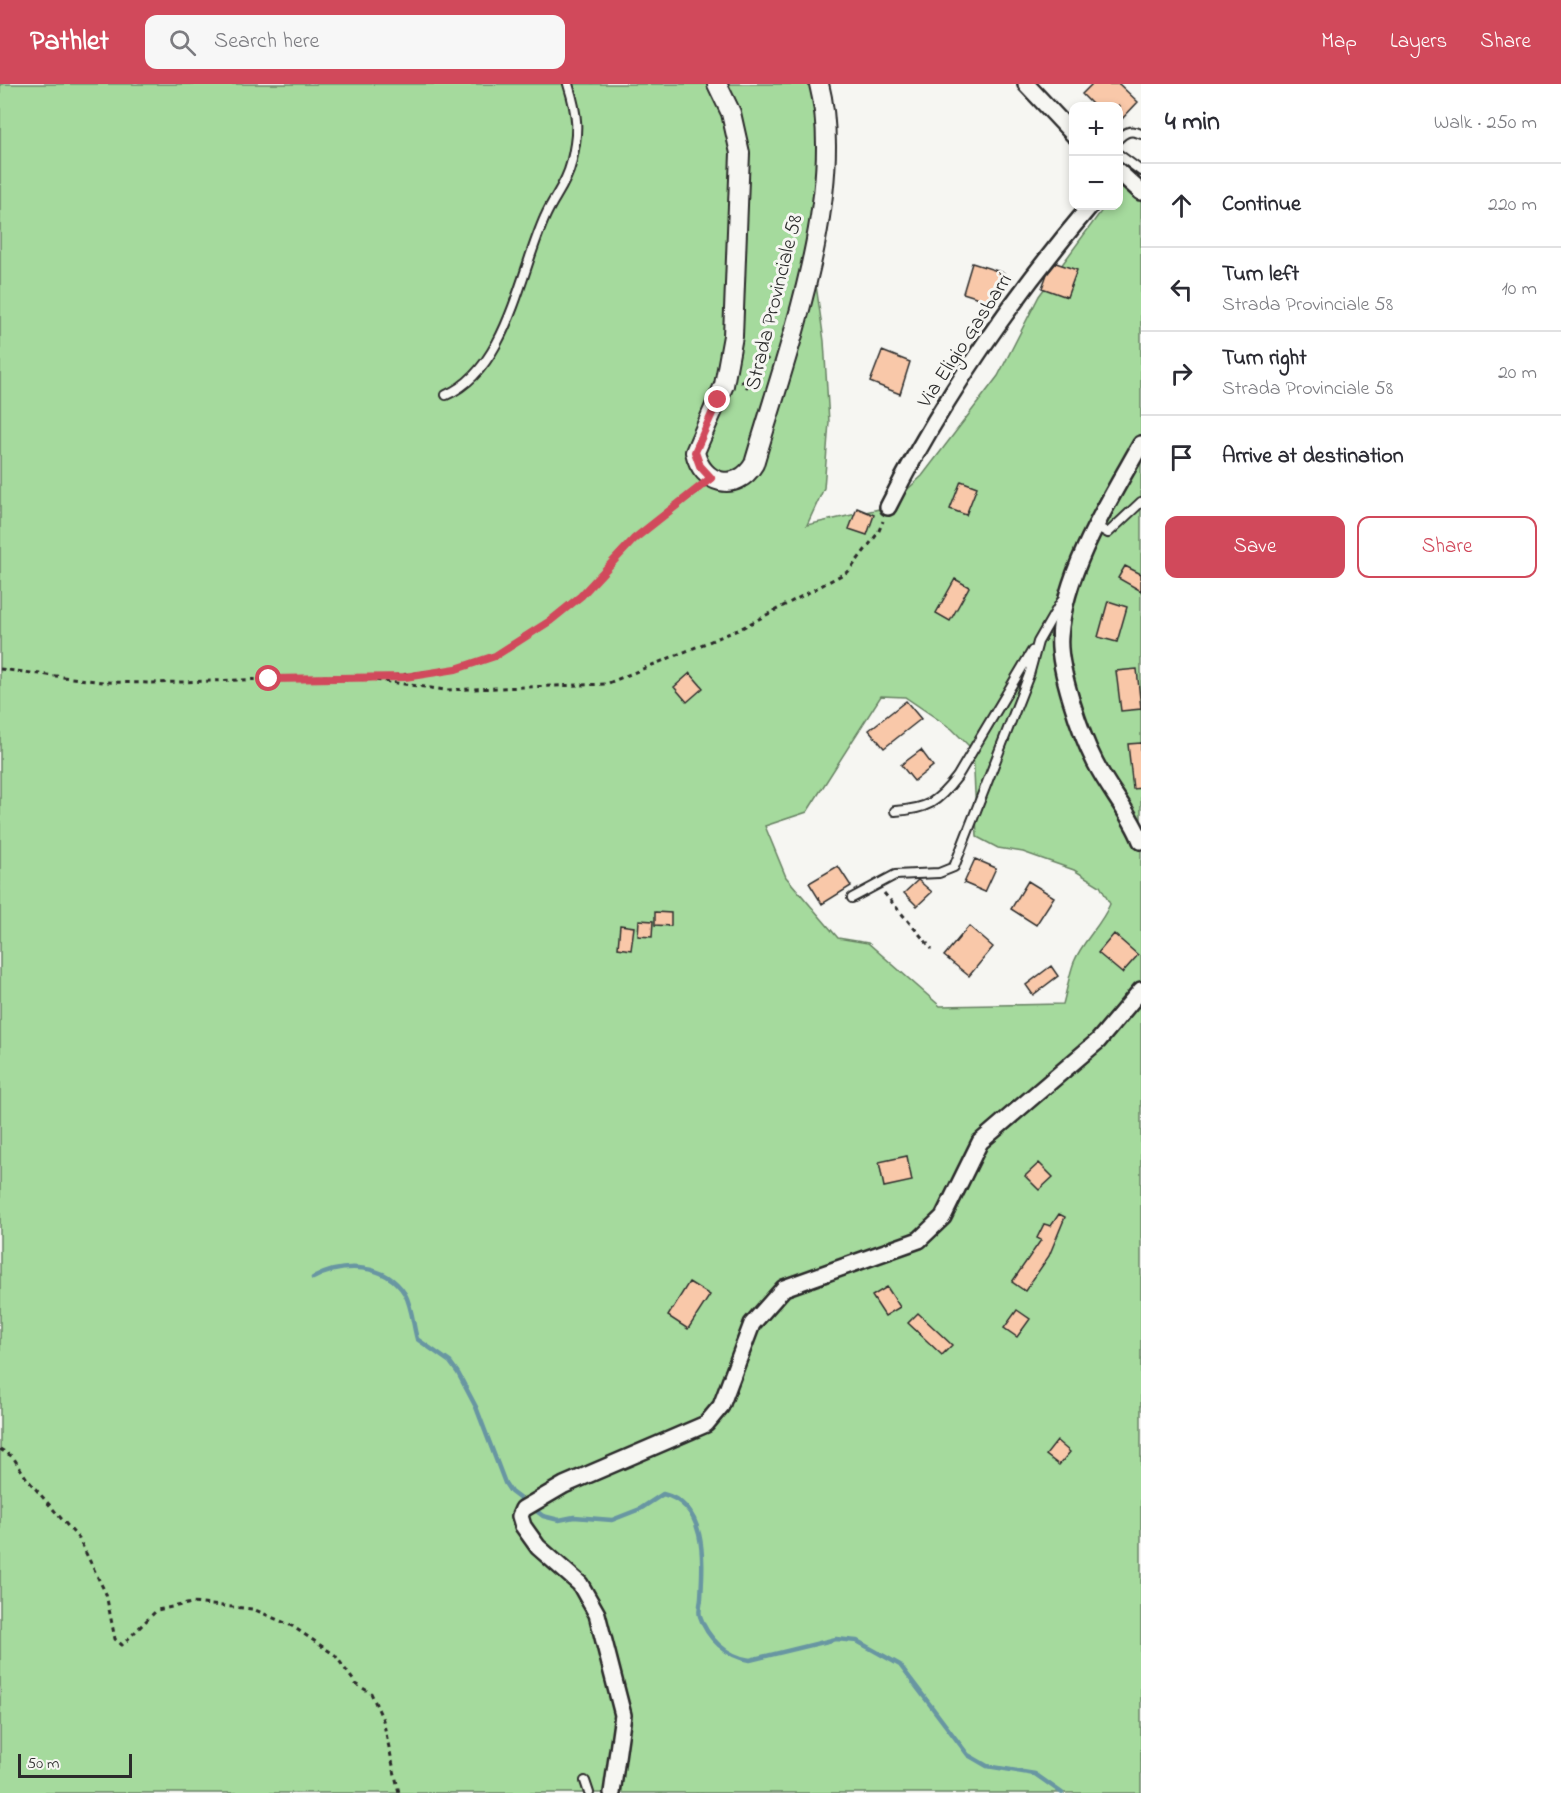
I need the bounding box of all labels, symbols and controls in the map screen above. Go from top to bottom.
search box [145,15,565,69]
text: Pathlet [30,22,109,63]
icon: search [166,26,199,59]
text: Search here [214,26,319,58]
text: Map [1321,27,1357,57]
text: Layers [1390,27,1447,57]
text: Share [1480,27,1531,57]
map controls [1069,102,1123,210]
button: + [1069,102,1123,156]
text: 4 min [1165,104,1220,142]
text: Walk · 250 m [1434,109,1537,138]
button: − [1069,156,1123,210]
icon: ahead [1165,189,1198,222]
text: Continue [1222,189,1301,221]
text: 220 m [1488,191,1537,220]
street label: Strada Provinciale 58 [739,211,811,393]
text: Turn left [1222,259,1299,291]
street label: Via Eligio Gasbarri [910,268,1022,416]
icon: left [1165,273,1198,306]
text: 10 m [1501,275,1537,304]
text: Strada Provinciale 58 [1222,291,1393,320]
text: Turn right [1222,343,1307,375]
icon: right [1165,357,1198,390]
text: 20 m [1498,359,1537,388]
text: Strada Provinciale 58 [1222,375,1393,404]
route end [704,386,730,412]
icon: arrive [1165,441,1198,474]
text: Arrive at destination [1222,441,1404,473]
button: Save [1165,516,1345,578]
button: Share [1357,516,1537,578]
route start [255,665,281,691]
scale bar [18,1751,132,1778]
text: 50 m [27,1752,59,1776]

